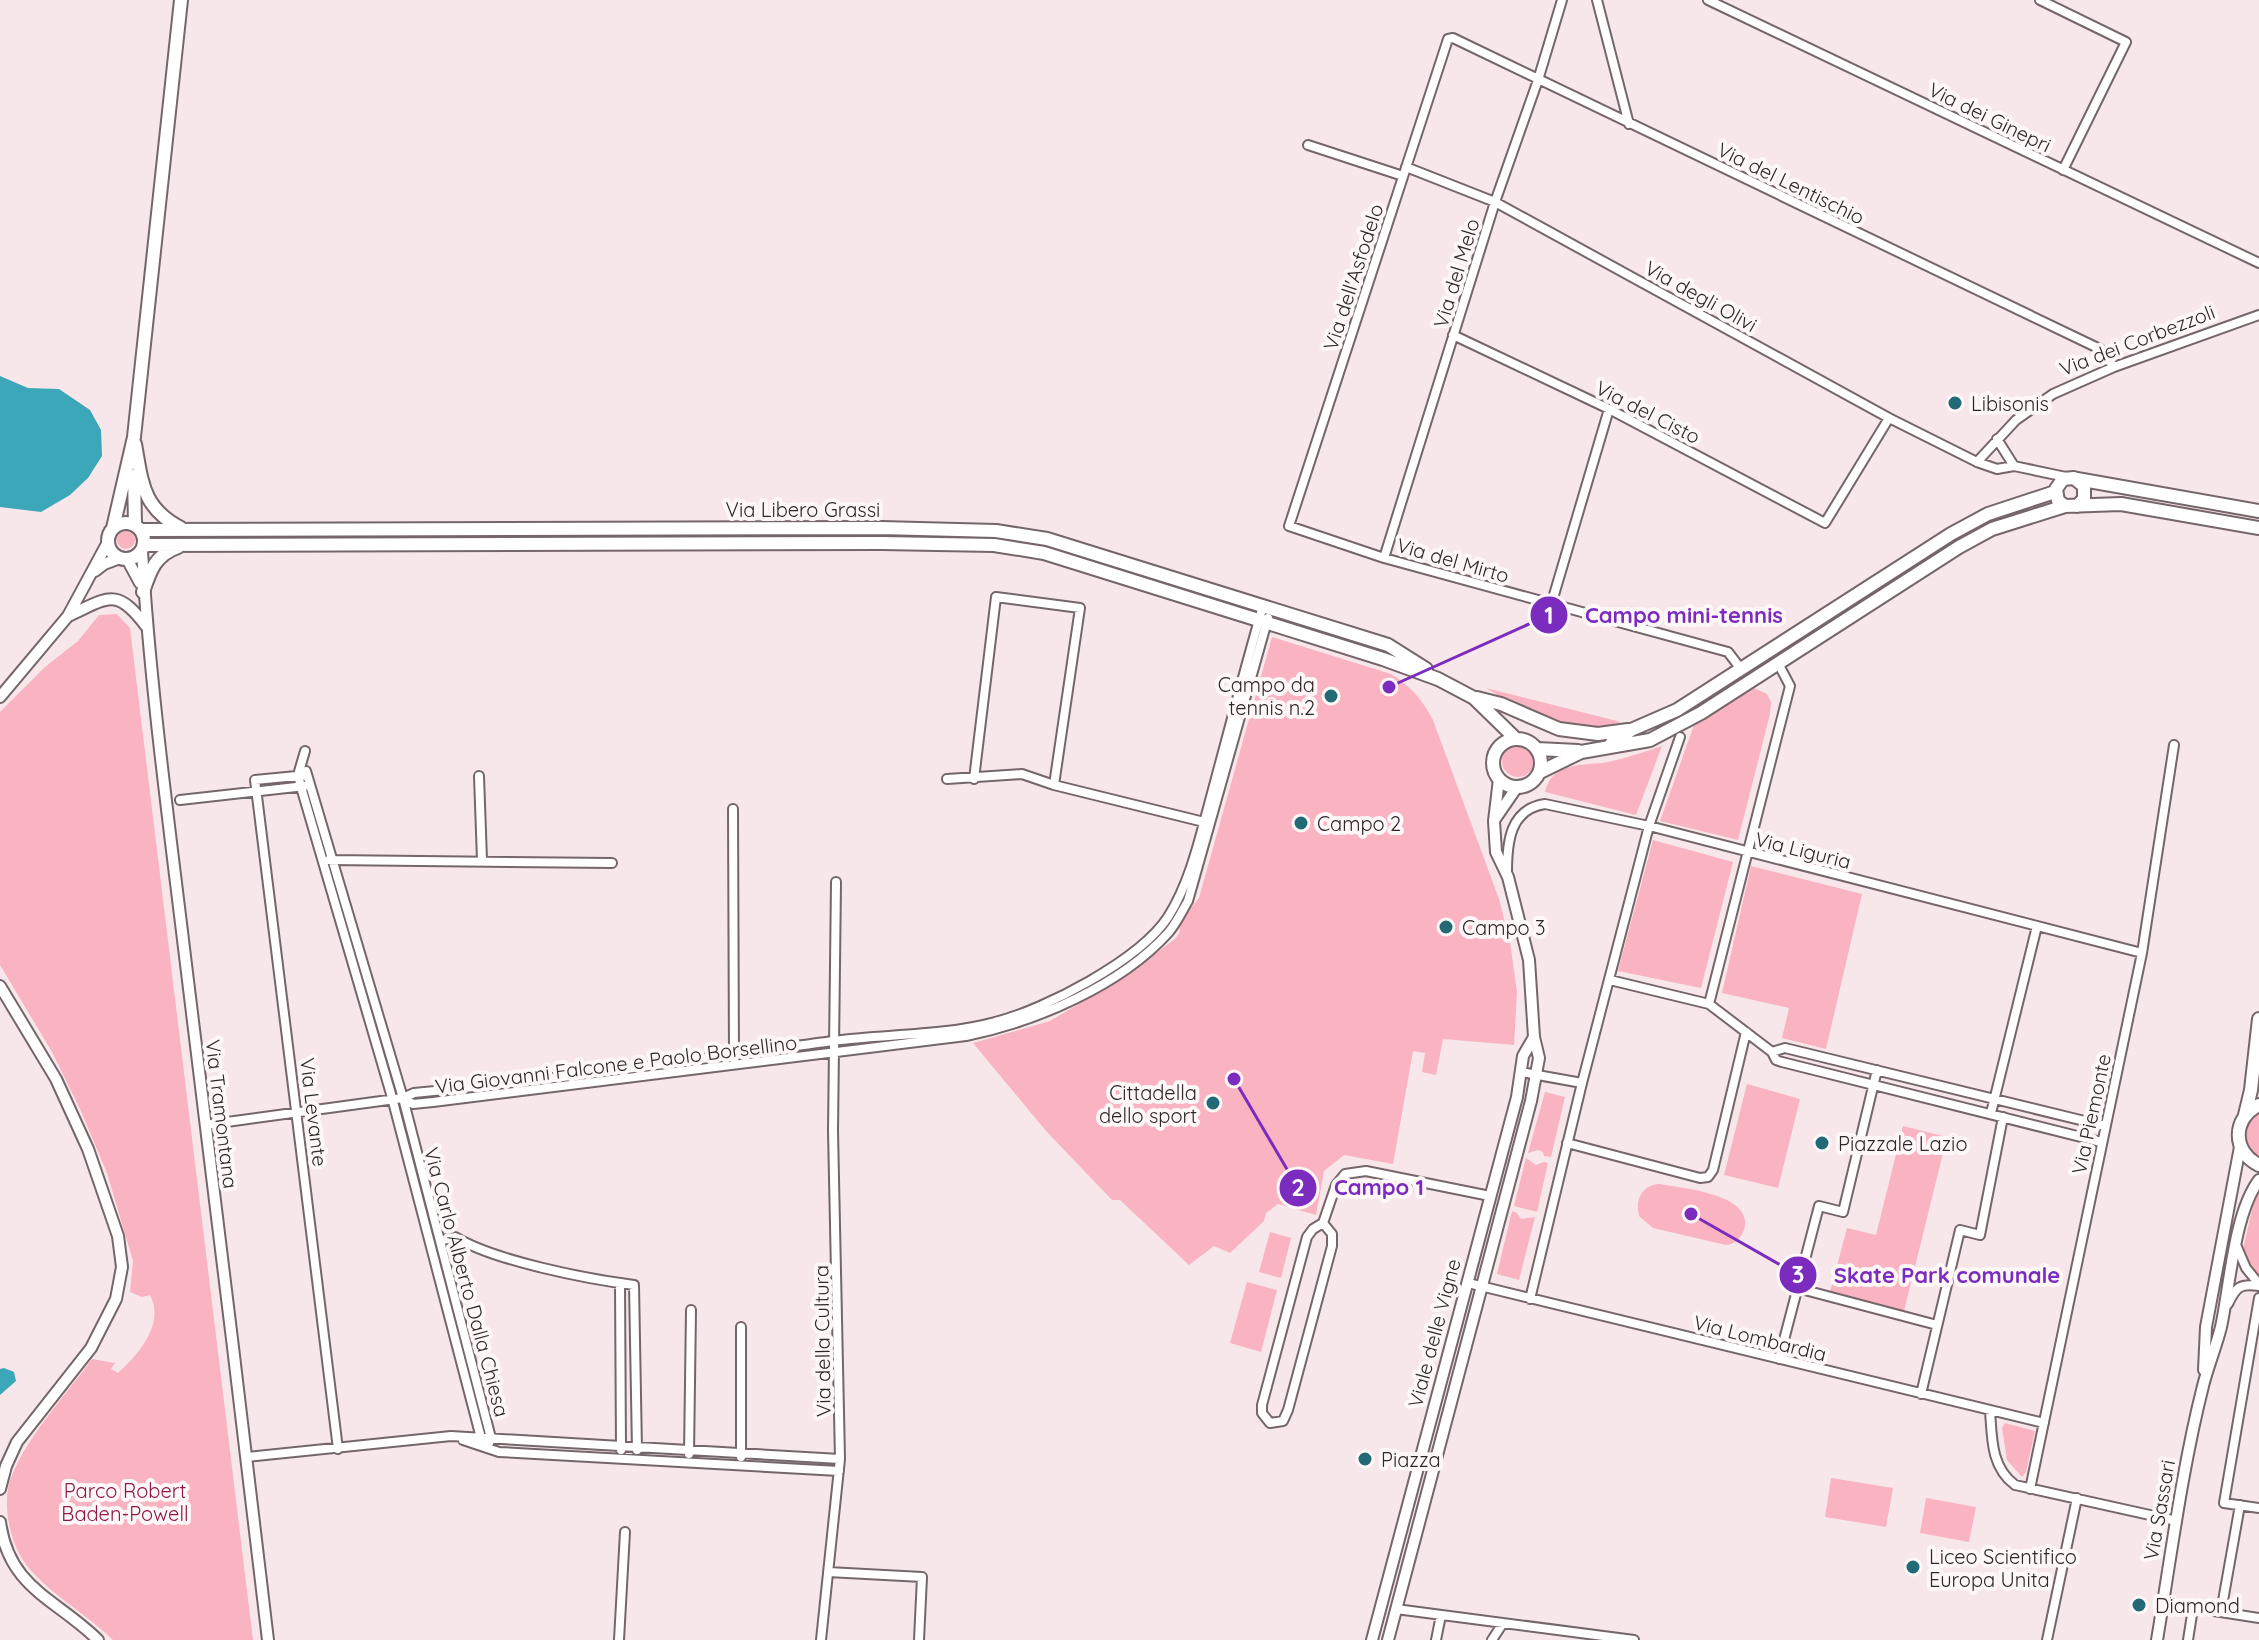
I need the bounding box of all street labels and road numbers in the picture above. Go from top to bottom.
street label: Via dei Ginepri [1925,77,2055,157]
street label: Via del Lentischio [1713,137,1869,229]
street label: Via dell'Asfodelo [1318,201,1388,353]
street label: Via del Melo [1428,215,1484,331]
street label: Via degli Olivi [1641,255,1761,337]
street label: Via dei Corbezzoli [2056,299,2218,381]
street label: Via del Cisto [1591,375,1705,449]
street label: Via Libero Grassi [726,497,880,522]
street label: Via del Mirto [1394,532,1512,588]
street label: Via Liguria [1752,826,1854,874]
street label: Via Giovanni Falcone e Paolo Borsellino [434,1029,798,1099]
street label: Via Tramontana [200,1038,244,1190]
street label: Via Piemonte [2066,1051,2116,1177]
street label: Via Levante [295,1056,333,1168]
street label: Via Carlo Alberto Dalla Chiesa [419,1145,515,1419]
street label: Viale delle Vigne [1402,1256,1466,1410]
street label: Via della Cultura [808,1265,836,1417]
street label: Via Lombardia [1691,1309,1829,1367]
street label: Via Sassari [2138,1458,2180,1562]

